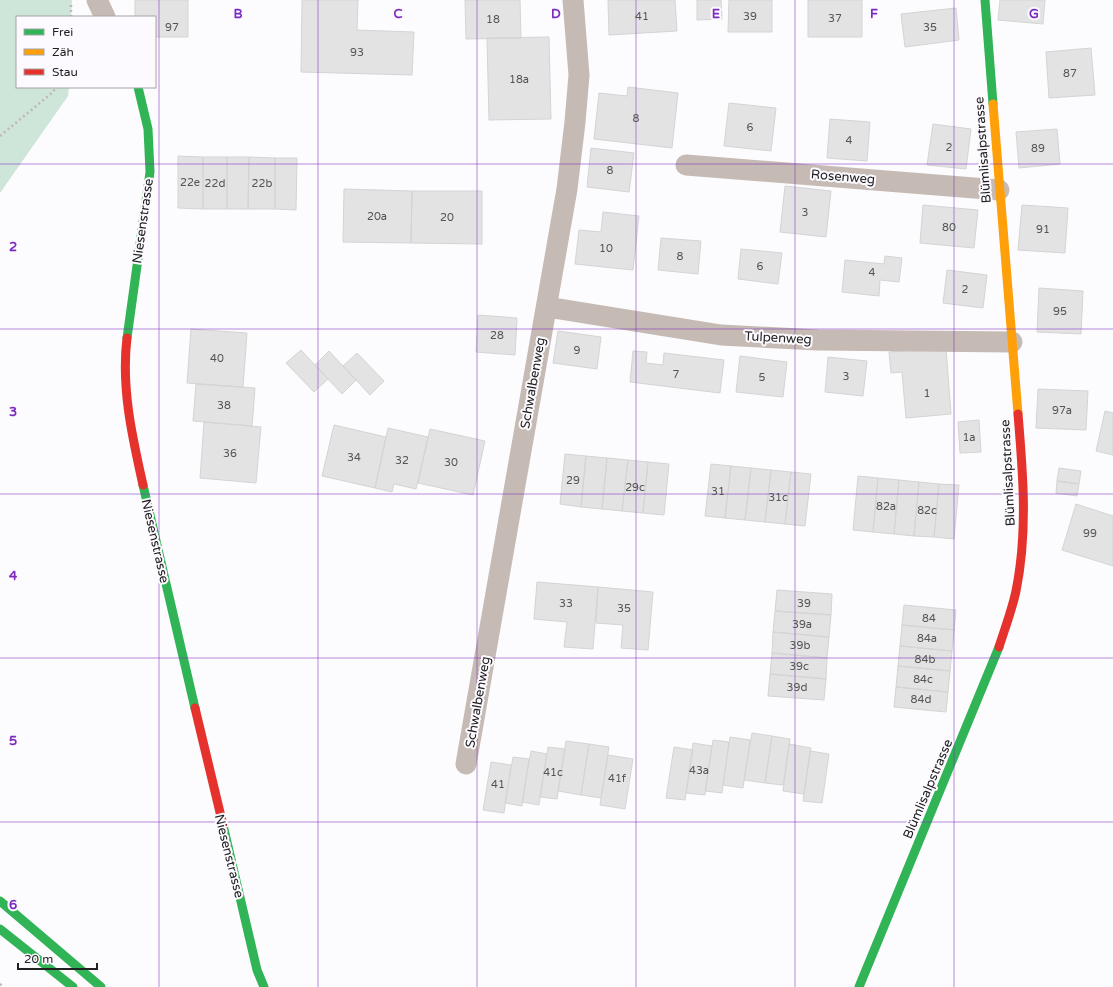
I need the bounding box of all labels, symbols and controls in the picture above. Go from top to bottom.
text: B [233,6,243,22]
text: C [393,6,403,22]
text: D [551,6,561,22]
text: E [712,6,720,22]
text: F [870,6,878,22]
text: G [1029,6,1039,22]
house number: 41 [635,10,649,23]
house number: 39 [743,10,757,23]
house number: 37 [828,12,842,25]
house number: 18 [486,13,500,26]
legend [16,16,156,88]
house number: 97 [165,21,179,34]
house number: 35 [923,21,937,34]
text: Frei [52,25,73,39]
text: Zäh [52,45,74,59]
house number: 93 [350,46,364,59]
text: Stau [52,65,78,79]
house number: 87 [1063,67,1077,80]
house number: 18a [509,73,529,86]
street label: Blümlisalpstrasse [971,96,995,204]
house number: 8 [633,112,640,125]
house number: 6 [747,121,754,134]
house number: 4 [846,134,853,147]
house number: 2 [946,141,953,154]
house number: 89 [1031,142,1045,155]
house number: 8 [607,164,614,177]
street label: Rosenweg [810,166,876,188]
house number: 22e [180,176,200,189]
street label: Niesenstrasse [129,177,157,265]
house number: 22d [205,177,225,190]
house number: 22b [252,177,272,190]
house number: 3 [802,206,809,219]
house number: 20a [367,210,387,223]
house number: 20 [440,211,454,224]
house number: 80 [942,221,956,234]
house number: 91 [1036,223,1050,236]
text: 2 [9,239,17,255]
house number: 10 [599,242,613,255]
house number: 8 [677,250,684,263]
house number: 6 [757,260,764,273]
house number: 4 [869,266,876,279]
house number: 2 [962,283,969,296]
house number: 95 [1053,305,1067,318]
street label: Tulpenweg [744,328,812,348]
house number: 28 [490,329,504,342]
street label: Schwalbenweg [517,336,549,430]
house number: 9 [574,344,581,357]
house number: 40 [210,352,224,365]
house number: 7 [673,368,680,381]
house number: 3 [843,370,850,383]
house number: 5 [759,371,766,384]
house number: 1 [924,387,930,400]
house number: 38 [217,399,231,412]
text: 3 [9,404,17,420]
house number: 97a [1052,404,1072,417]
street label: Blümlisalpstrasse [997,419,1019,527]
house number: 1a [962,431,976,444]
house number: 36 [223,447,237,460]
house number: 34 [347,451,361,464]
house number: 32 [395,454,409,467]
house number: 30 [444,456,458,469]
house number: 29 [566,474,580,487]
house number: 29c [625,481,645,494]
house number: 31 [711,485,725,498]
house number: 31c [768,491,788,504]
street label: Niesenstrasse [138,497,172,585]
house number: 82a [876,500,896,513]
house number: 82c [917,504,937,517]
house number: 99 [1083,527,1097,540]
text: 4 [9,568,18,584]
house number: 33 [559,597,573,610]
house number: 39 [797,597,811,610]
house number: 35 [617,602,631,615]
house number: 84 [922,612,936,625]
house number: 39a [792,618,812,631]
house number: 84a [917,632,937,645]
house number: 39b [790,639,810,652]
house number: 84b [915,653,935,666]
street label: Schwalbenweg [462,655,494,749]
house number: 39c [789,660,809,673]
house number: 84c [913,673,933,686]
house number: 39d [787,681,807,694]
house number: 84d [911,693,931,706]
text: 5 [9,733,17,749]
street label: Blümlisalpstrasse [900,737,956,841]
house number: 43a [689,764,709,777]
house number: 41c [543,766,563,779]
house number: 41f [608,772,627,785]
house number: 41 [491,778,505,791]
street label: Niesenstrasse [211,812,247,900]
text: 6 [9,897,17,913]
scale bar [18,945,97,971]
text: 20 m [24,952,53,966]

